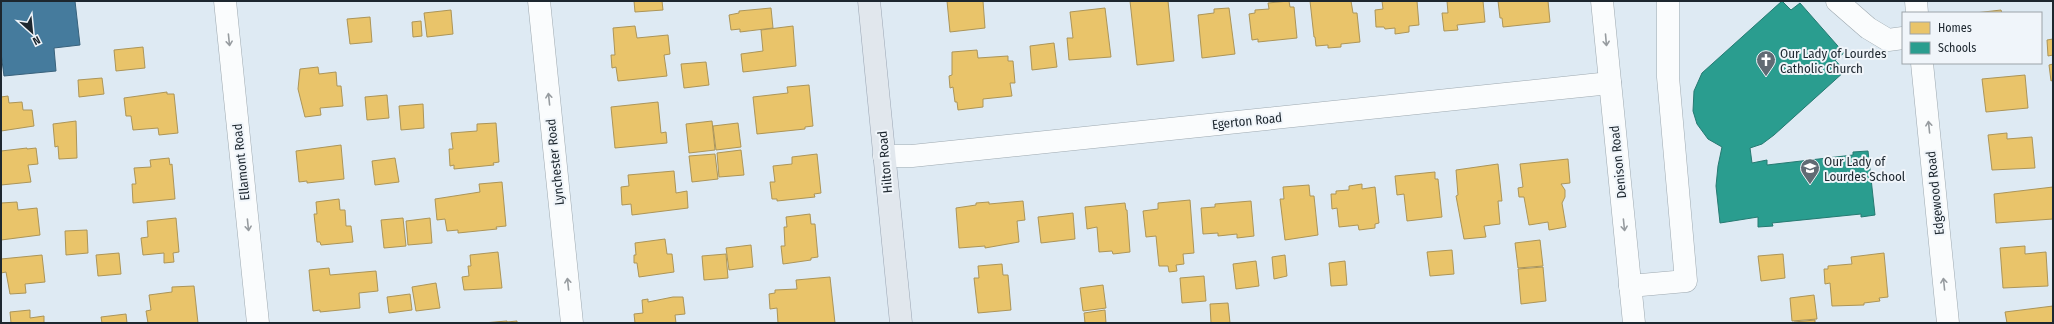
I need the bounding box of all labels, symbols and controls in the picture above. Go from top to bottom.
north arrow [12,12,52,52]
legend [1902,12,2042,64]
text: Homes [1938,21,1972,35]
text: N [30,33,42,48]
one-way arrow [225,33,233,46]
one-way arrow [1602,33,1609,46]
text: Schools [1938,41,1976,55]
place label: Our Lady of Lourdes Catholic Church [1780,46,1887,76]
church icon: Our Lady of Lourdes Catholic Church [1755,49,1777,77]
one-way arrow [545,93,552,106]
street label: Egerton Road [1211,110,1283,132]
street label: Lynchester Road [543,118,567,206]
one-way arrow [1925,121,1932,134]
street label: Ellamont Road [230,123,252,201]
street label: Denison Road [1607,125,1629,199]
street label: Hilton Road [875,130,895,194]
street label: Edgewood Road [1923,150,1947,236]
place label: Our Lady of Lourdes School [1824,154,1906,184]
school or university icon: Our Lady of Lourdes School [1799,157,1821,185]
one-way arrow [244,218,251,231]
one-way arrow [1620,218,1628,231]
one-way arrow [564,278,571,291]
one-way arrow [1941,278,1948,291]

